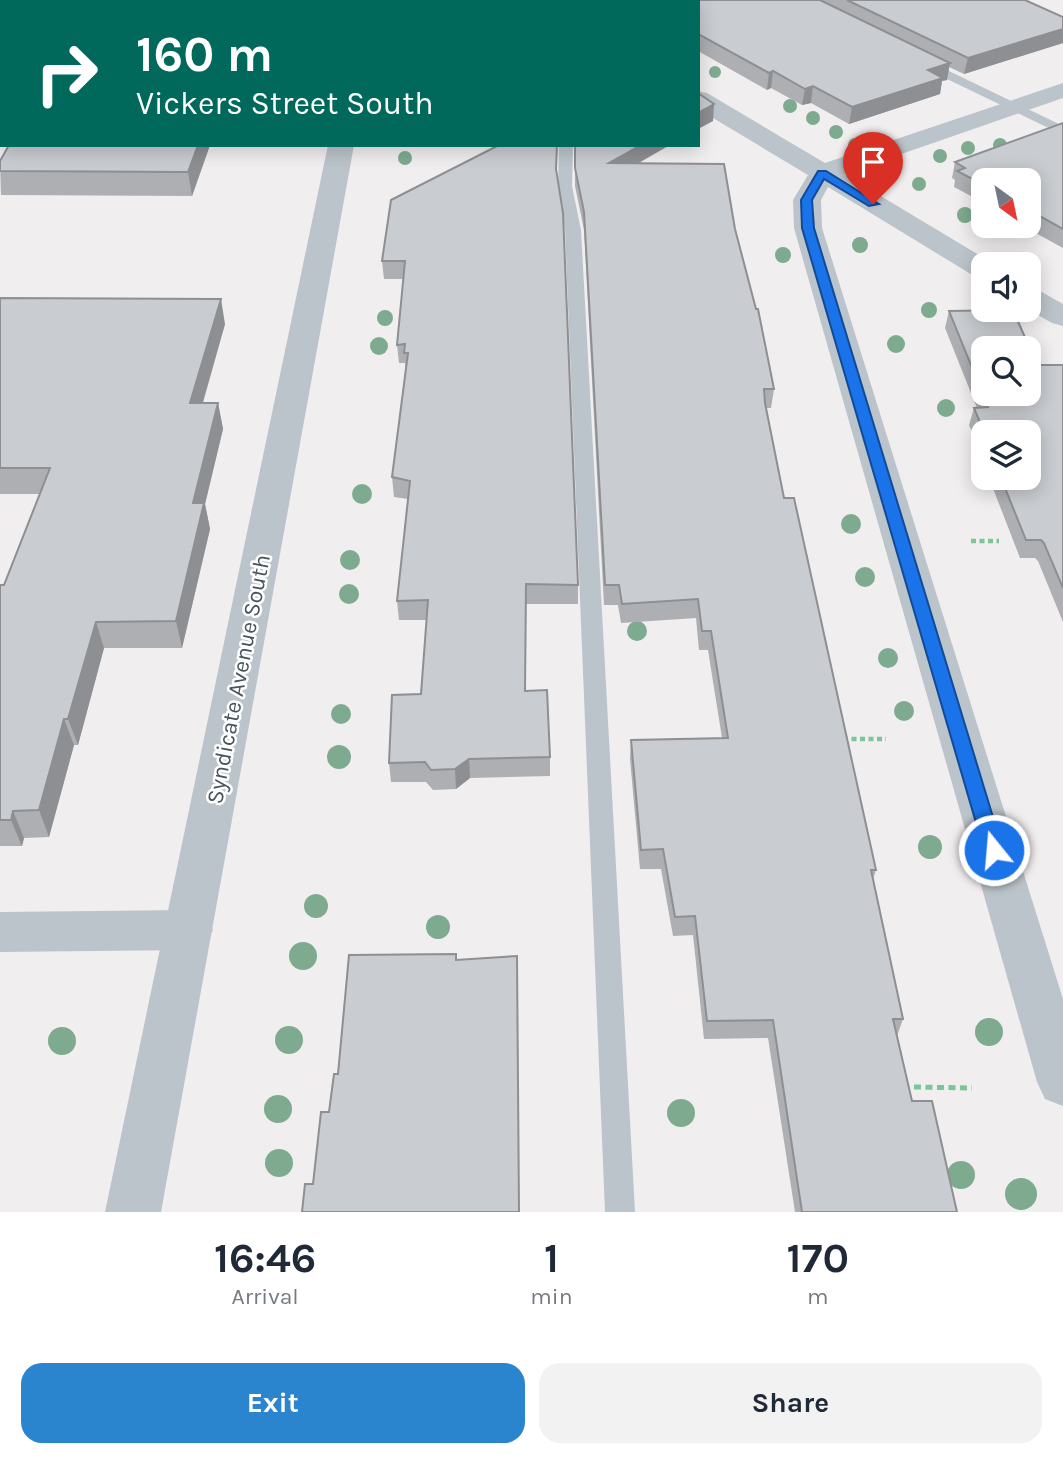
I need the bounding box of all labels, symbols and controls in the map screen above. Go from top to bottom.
text: 160 m [136,26,273,83]
icon: right [21,28,112,119]
text: Vickers Street South [136,85,434,122]
pin [843,132,903,204]
icon: arrive [854,143,892,181]
north arrow [971,168,1041,238]
map controls [971,168,1041,490]
button: sound [971,252,1041,322]
button: search [971,336,1041,406]
button: layers [971,420,1041,490]
street label: Syndicate Avenue South [201,552,276,806]
position arrow [957,813,1031,887]
text: 16:46 [214,1233,316,1283]
text: 1 [544,1233,559,1283]
text: 170 [787,1233,849,1283]
text: Arrival [231,1283,299,1310]
text: min [530,1283,573,1310]
text: m [807,1283,829,1310]
button: Exit [21,1363,525,1443]
button: Share [539,1363,1042,1443]

